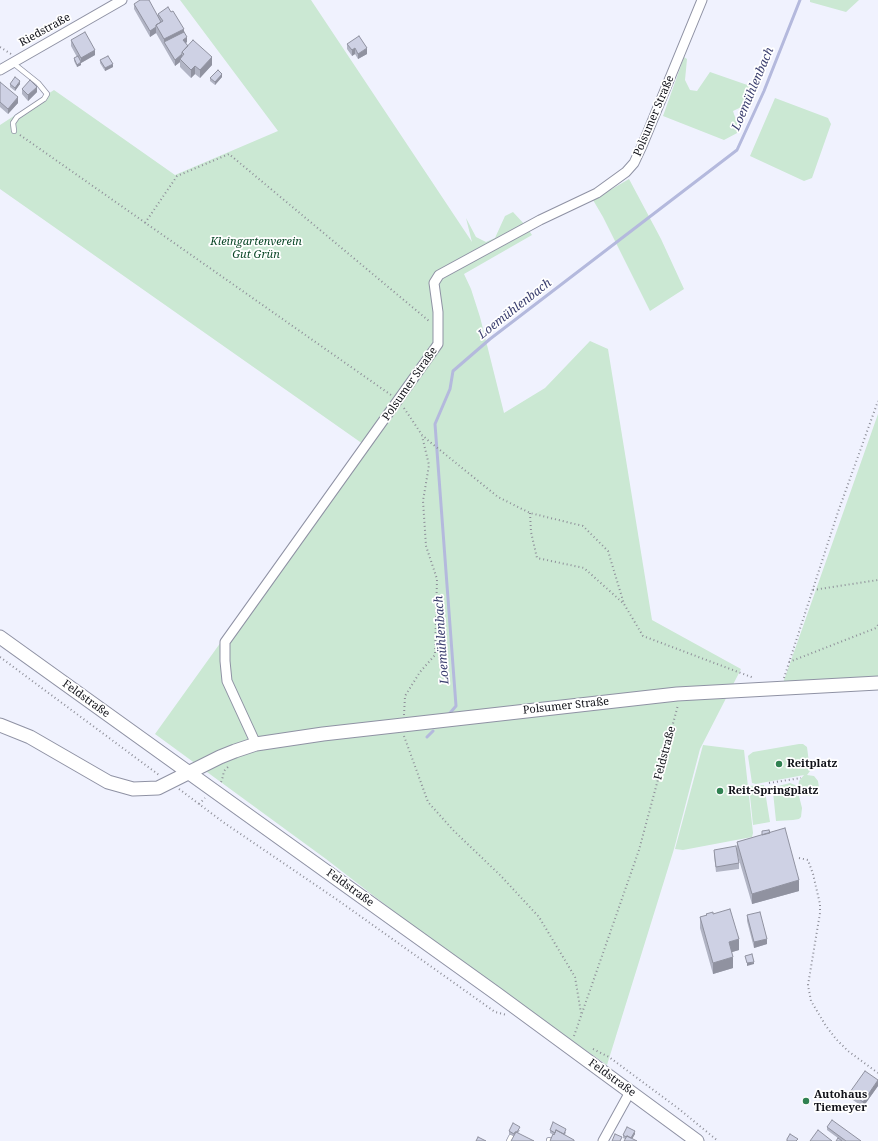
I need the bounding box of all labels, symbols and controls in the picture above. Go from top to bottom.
street label: Riedstraße [17,11,73,49]
water label: Loemühlenbach [729,45,777,133]
street label: Polsumer Straße [631,74,677,158]
park label: Kleingartenverein Gut Grün [210,235,302,261]
water label: Loemühlenbach [476,276,554,342]
street label: Polsumer Straße [380,345,440,423]
water label: Loemühlenbach [432,595,452,685]
street label: Feldstraße [60,677,112,721]
street label: Polsumer Straße [522,695,610,717]
street label: Feldstraße [651,725,679,781]
place label: Reitplatz [787,757,837,771]
marker: Reitplatz [774,759,784,769]
place label: Reit-Springplatz [728,784,818,798]
marker: Reit-Springplatz [715,786,725,796]
street label: Feldstraße [324,866,376,910]
street label: Feldstraße [586,1056,638,1100]
place label: Autohaus Tiemeyer [814,1088,867,1114]
marker: Autohaus Tiemeyer [801,1096,811,1106]

